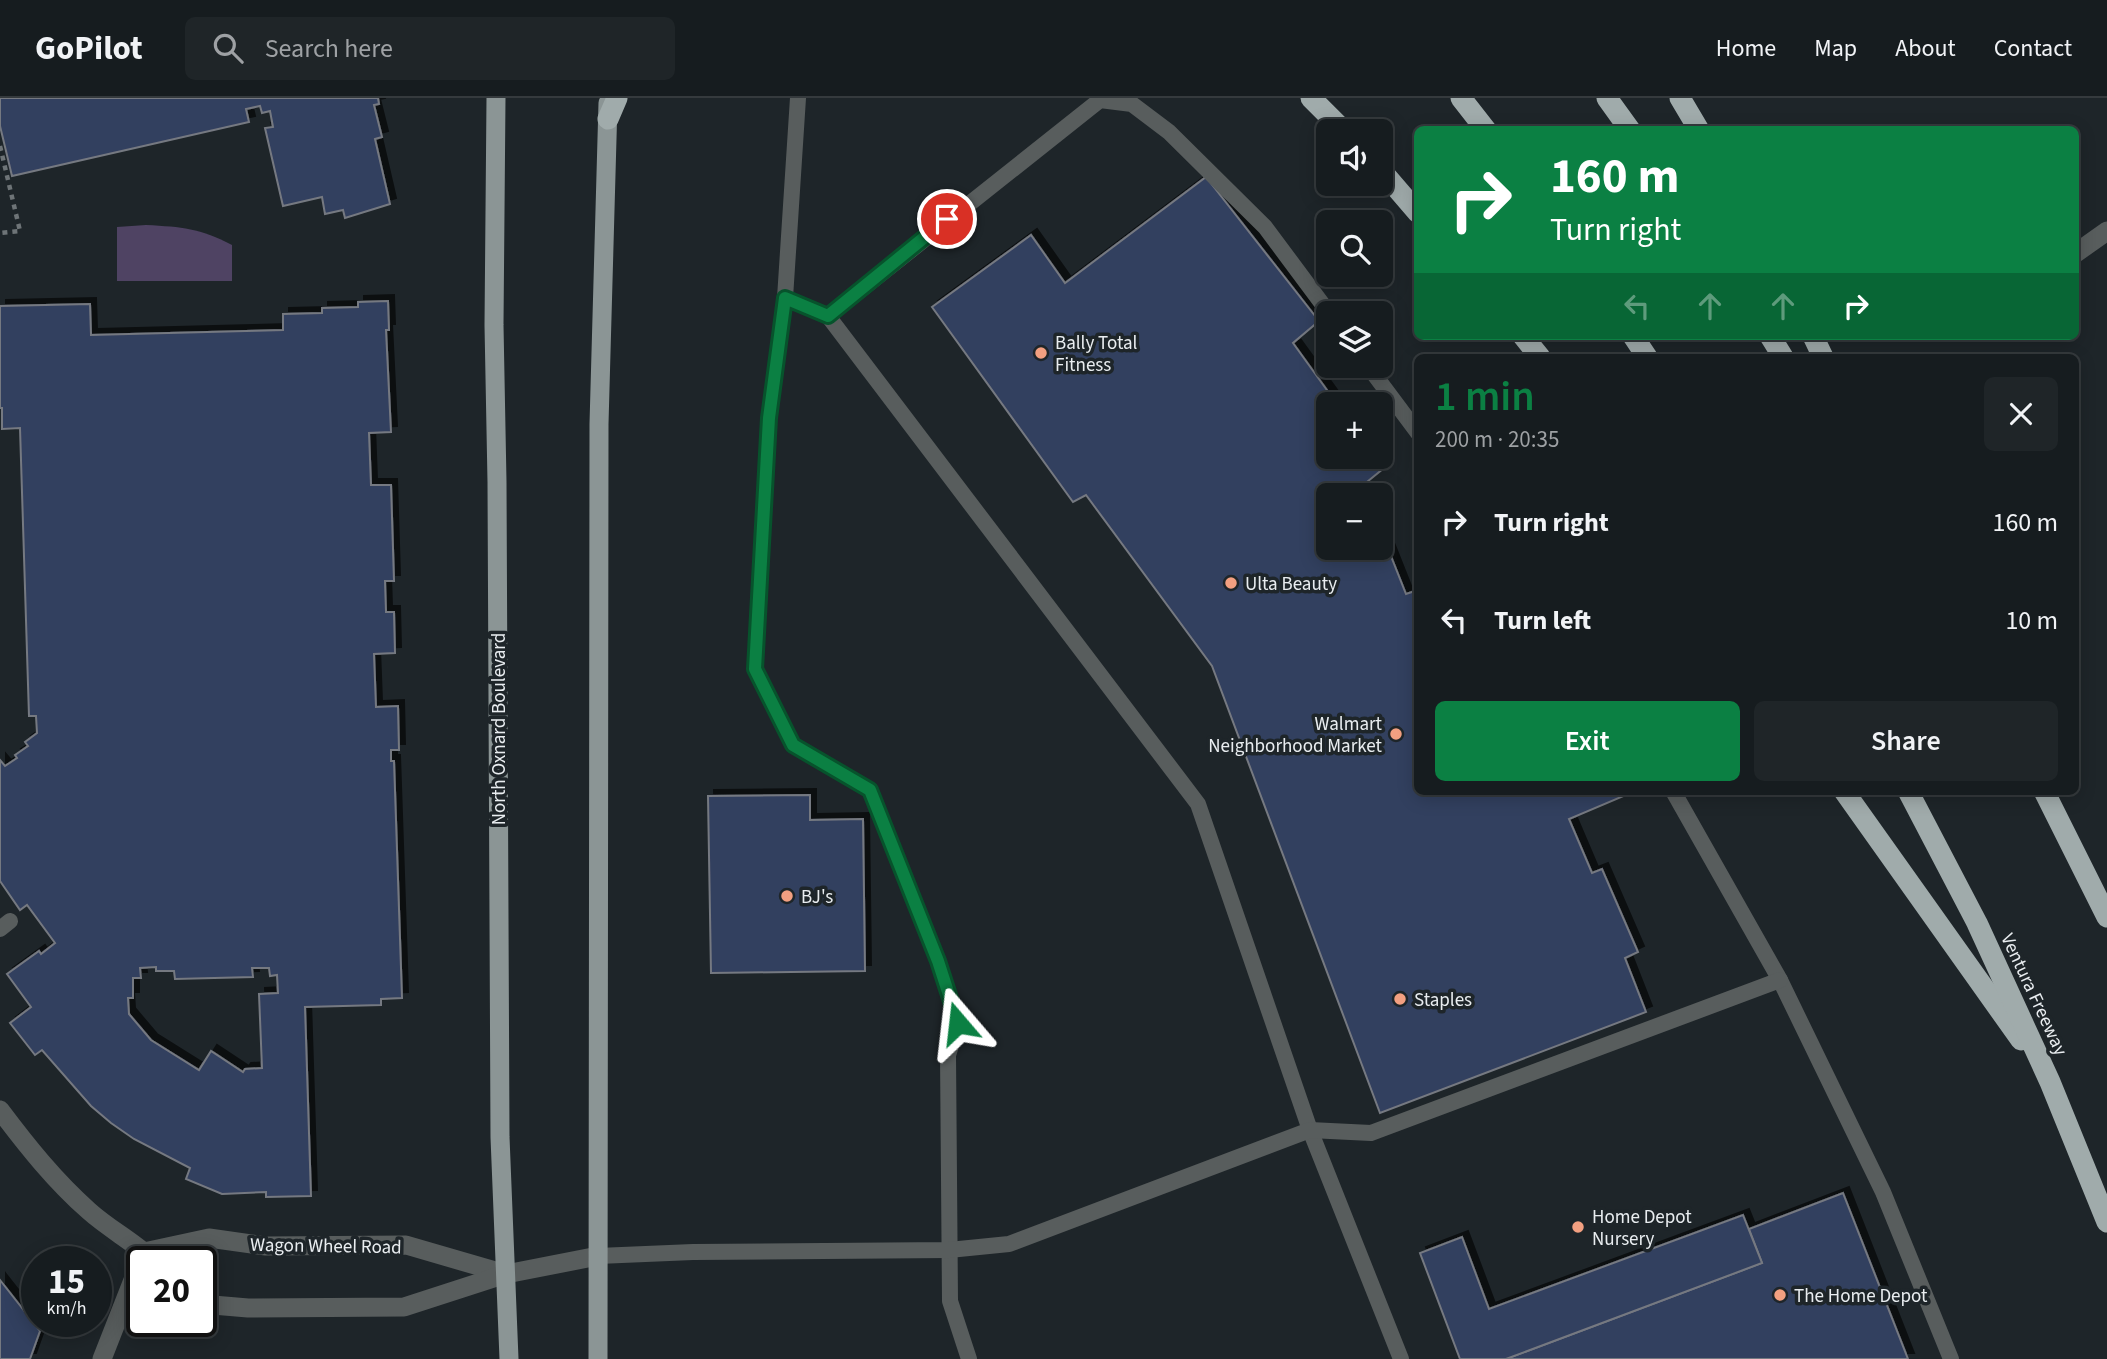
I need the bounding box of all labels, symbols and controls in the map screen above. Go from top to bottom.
search box [185,17,675,80]
text: GoPilot [35,25,143,72]
icon: search [209,29,247,67]
text: Search here [265,30,393,67]
text: Home [1716,31,1776,66]
text: Map [1814,31,1857,66]
text: About [1895,31,1956,66]
text: Contact [1994,31,2072,66]
map controls [1316,119,1393,560]
button: sound [1316,119,1393,196]
text: 160 m [1550,142,1679,212]
icon: right [1435,154,1526,245]
pin [917,189,977,249]
icon: arrive [928,200,966,238]
text: Turn right [1550,207,1681,253]
button: search [1316,210,1393,287]
icon: left [1618,287,1656,325]
icon: ahead [1691,287,1729,325]
icon: ahead [1764,287,1802,325]
icon: right [1837,287,1875,325]
button: layers [1316,301,1393,378]
place label: Bally Total Fitness [1055,330,1138,379]
marker: Bally Total Fitness [1033,345,1049,361]
text: 1 min [1435,367,1535,427]
button: close [1984,377,2058,451]
button: + [1316,392,1393,469]
text: 200 m · 20:35 [1435,423,1559,456]
button: − [1316,483,1393,560]
icon: right [1435,503,1473,541]
text: Turn right [1494,504,1609,541]
text: 160 m [1992,504,2058,541]
place label: Ulta Beauty [1245,571,1337,598]
marker: Ulta Beauty [1223,575,1239,591]
icon: left [1435,601,1473,639]
text: Turn left [1494,602,1591,639]
text: 10 m [2005,602,2058,639]
street label: North Oxnard Boulevard [486,633,513,825]
button: Exit [1435,701,1740,781]
button: Share [1754,701,2058,781]
place label: Walmart Neighborhood Market [1208,711,1383,760]
marker: Walmart Neighborhood Market [1388,726,1404,742]
place label: BJ's [801,884,833,911]
marker: BJ's [779,888,795,904]
street label: Ventura Freeway [1994,929,2074,1060]
position arrow [921,986,995,1060]
place label: Staples [1414,987,1472,1014]
marker: Staples [1392,991,1408,1007]
place label: Home Depot Nursery [1592,1204,1692,1253]
marker: Home Depot Nursery [1570,1219,1586,1235]
street label: Wagon Wheel Road [250,1232,402,1261]
speed limit sign: 20 [126,1246,217,1337]
text: 15 [48,1257,85,1307]
place label: The Home Depot [1794,1283,1928,1310]
marker: The Home Depot [1772,1287,1788,1303]
text: km/h [47,1296,86,1321]

